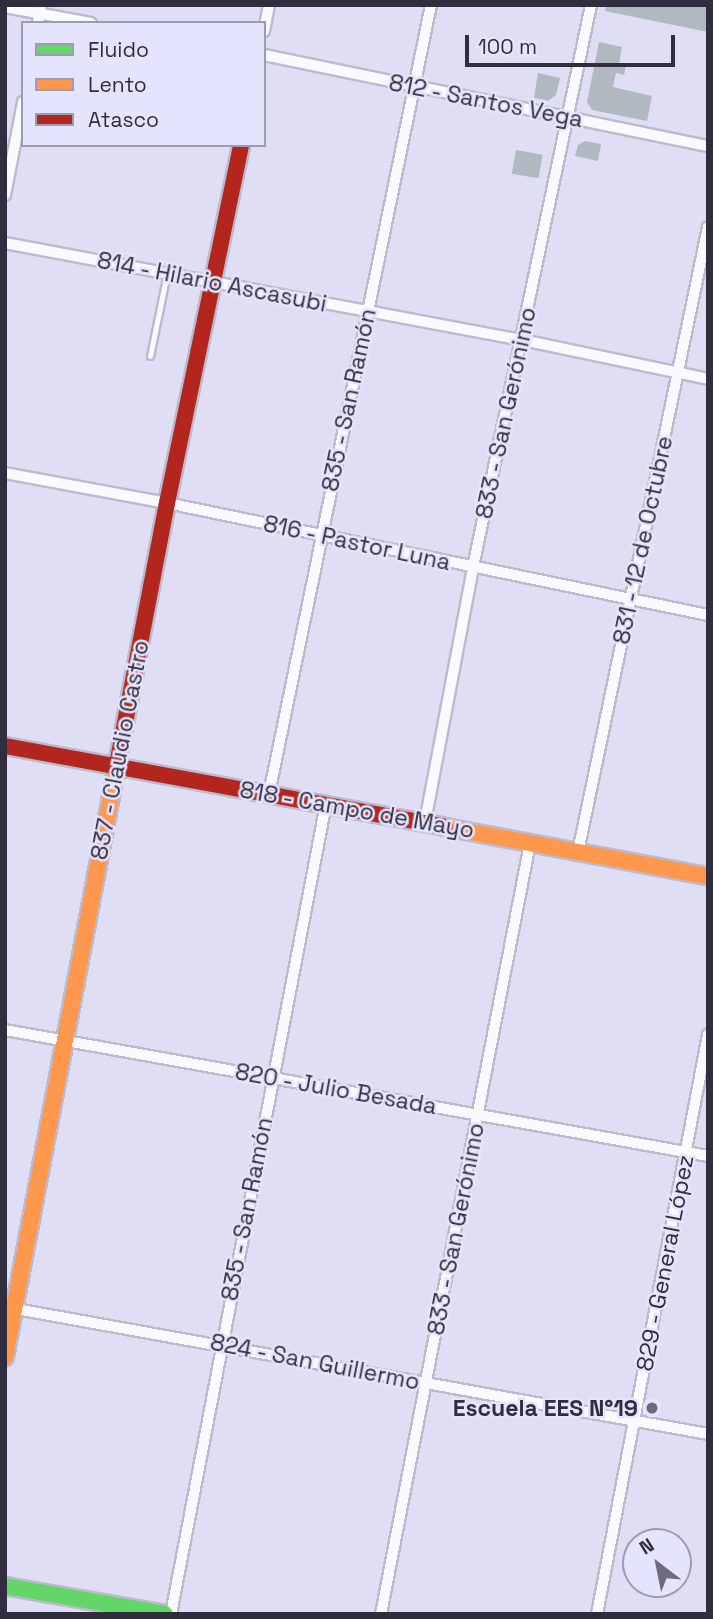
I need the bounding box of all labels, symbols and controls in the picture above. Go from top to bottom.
legend [21,21,266,147]
scale bar [468,21,678,65]
text: 100 m [478,33,537,60]
text: Fluido [88,36,149,63]
street label: 812 - Santos Vega [386,69,586,133]
text: Lento [88,71,147,98]
text: Atasco [88,106,159,133]
street label: 814 - Hilario Ascasubi [94,246,330,318]
street label: 833 - San Gerónimo [470,304,542,522]
street label: 835 - San Ramón [316,305,382,495]
street label: 831 - 12 de Octubre [607,433,679,647]
street label: 816 - Pastor Luna [260,510,454,576]
street label: 837 - Claudio Castro [85,637,155,863]
street label: 818 - Campo de Mayo [237,776,477,844]
street label: 820 - Julio Besada [232,1058,440,1120]
street label: 835 - San Ramón [216,1114,278,1304]
street label: 833 - San Gerónimo [422,1120,490,1338]
street label: 829 - General López [630,1152,700,1374]
street label: 824 - San Guillermo [207,1328,423,1396]
place label: Escuela EES N°19 [453,1394,638,1422]
marker: Escuela EES N°19 [644,1400,660,1416]
north arrow [622,1528,692,1598]
text: N [635,1532,659,1560]

